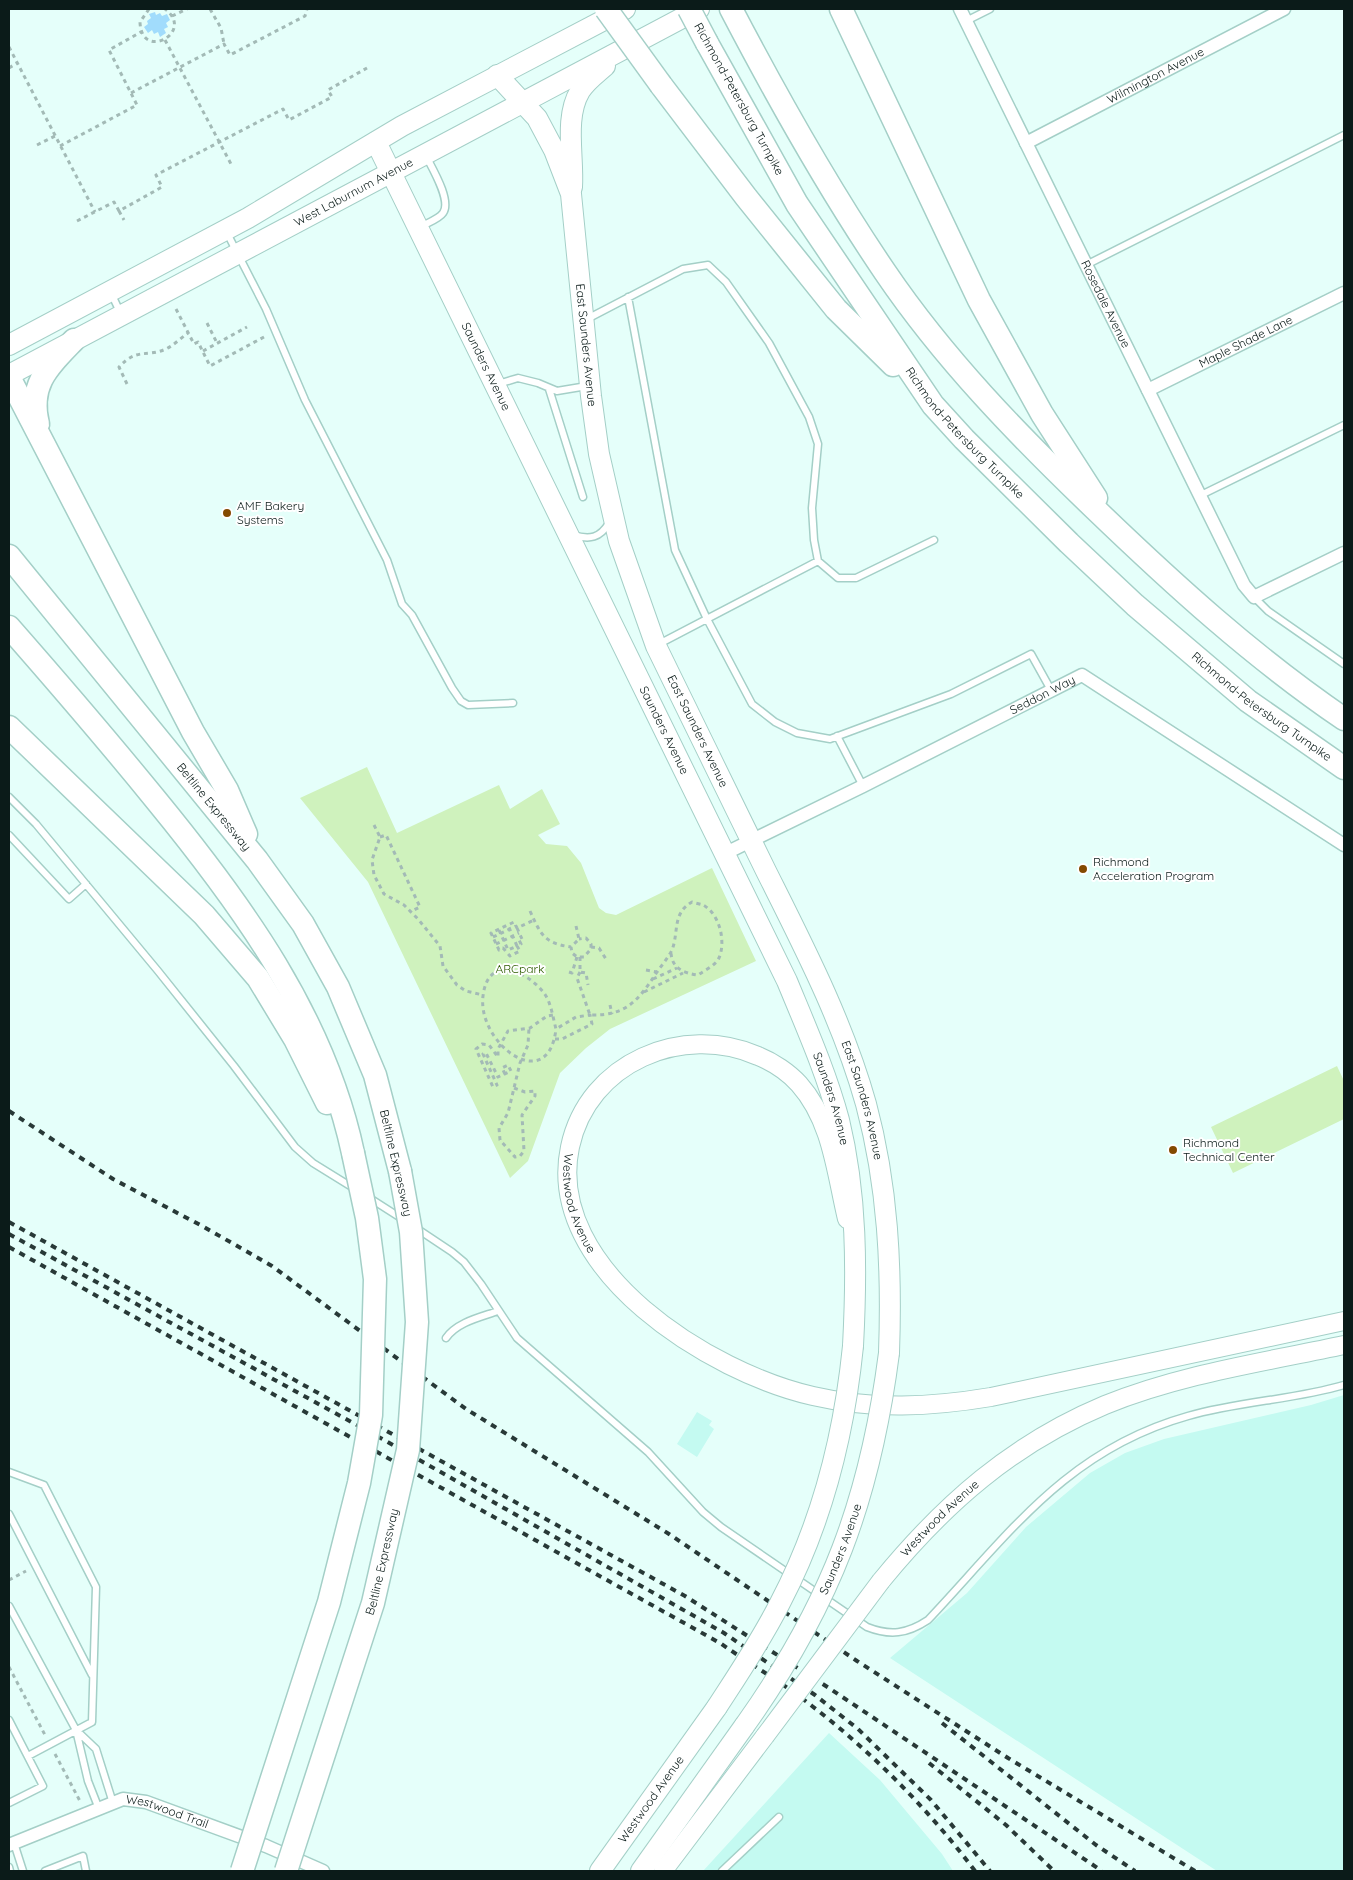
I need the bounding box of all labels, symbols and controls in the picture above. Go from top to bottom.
street label: Richmond-Petersburg Turnpike [691,20,788,178]
street label: Wilmington Avenue [1104,44,1207,107]
street label: West Laburnum Avenue [291,154,416,230]
street label: Rosedale Avenue [1078,257,1134,350]
street label: East Saunders Avenue [573,283,600,408]
street label: Maple Shade Lane [1196,312,1295,371]
street label: Saunders Avenue [459,320,514,413]
street label: Richmond-Petersburg Turnpike [902,364,1028,502]
place label: AMF Bakery Systems [237,498,304,527]
marker: AMF Bakery Systems [221,507,233,519]
street label: Richmond-Petersburg Turnpike [1189,648,1335,764]
street label: East Saunders Avenue [664,672,732,790]
street label: Seddon Way [1007,672,1077,717]
street label: Saunders Avenue [637,683,693,777]
street label: Beltline Expressway [174,760,255,854]
place label: Richmond Acceleration Program [1093,854,1214,883]
marker: Richmond Acceleration Program [1077,863,1089,875]
park label: ARCpark [495,961,545,976]
street label: East Saunders Avenue [838,1038,886,1161]
street label: Saunders Avenue [810,1050,852,1146]
street label: Beltline Expressway [377,1108,416,1218]
place label: Richmond Technical Center [1183,1135,1275,1164]
marker: Richmond Technical Center [1167,1144,1179,1156]
street label: Westwood Avenue [560,1153,599,1256]
street label: Westwood Avenue [897,1476,982,1560]
street label: Saunders Avenue [816,1501,864,1597]
street label: Beltline Expressway [362,1507,401,1617]
street label: Westwood Avenue [615,1752,687,1846]
street label: Westwood Trail [125,1791,211,1831]

